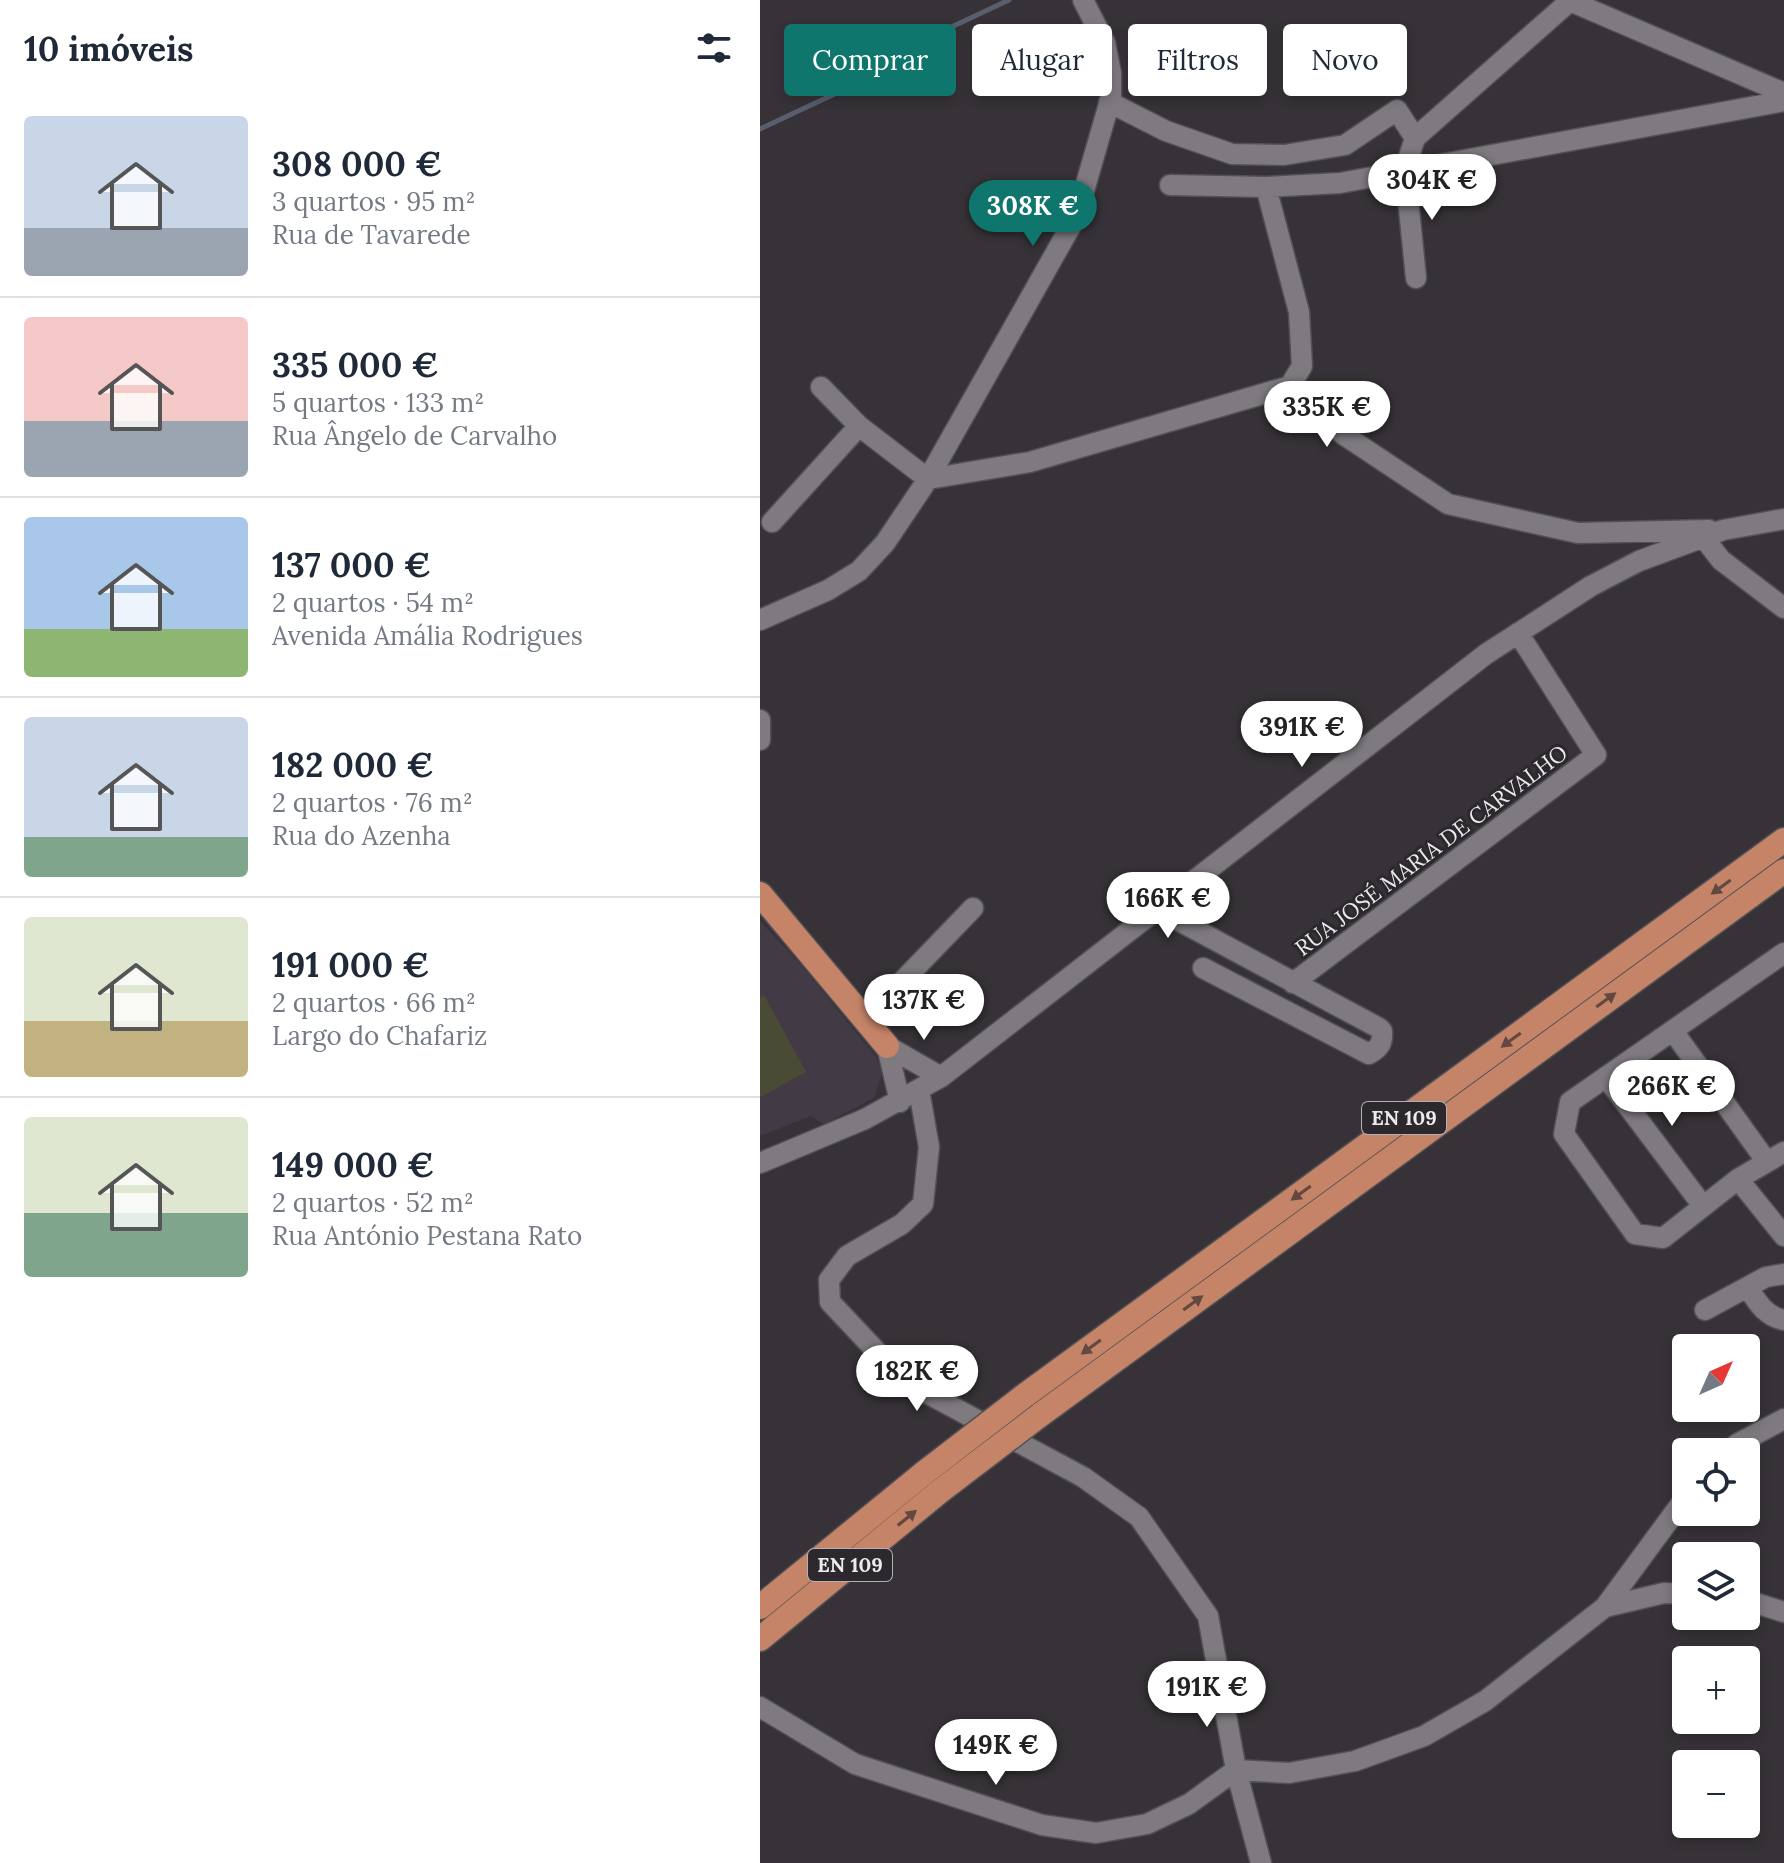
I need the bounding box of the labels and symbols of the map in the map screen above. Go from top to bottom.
pin: 304K € [1367,154,1497,222]
pin: 308K € [968,180,1098,248]
pin: 335K € [1262,381,1392,449]
pin: 391K € [1237,701,1367,769]
street label: RUA JOSÉ MARIA DE CARVALHO [1289,738,1573,962]
pin: 166K € [1103,872,1233,940]
one-way arrow [1711,878,1731,894]
pin: 137K € [859,974,989,1042]
one-way arrow [1596,993,1616,1009]
one-way arrow [1501,1032,1522,1047]
pin: 266K € [1607,1060,1737,1128]
road number: EN 109 [1362,1102,1446,1134]
one-way arrow [1291,1185,1312,1201]
one-way arrow [1182,1295,1204,1311]
north arrow [1672,1334,1760,1422]
one-way arrow [1081,1339,1102,1354]
pin: 182K € [852,1345,982,1413]
one-way arrow [897,1510,917,1527]
road number: EN 109 [808,1549,892,1581]
pin: 191K € [1142,1661,1272,1729]
pin: 149K € [931,1719,1061,1787]

